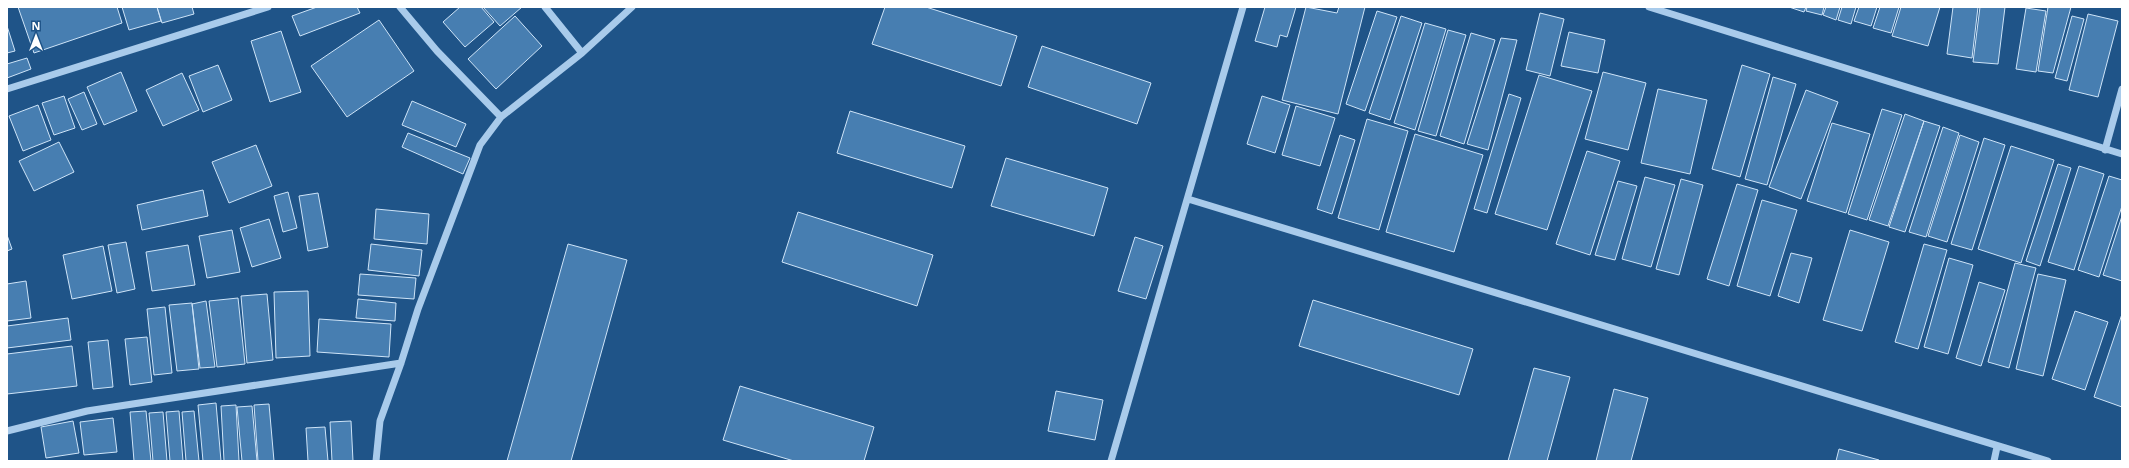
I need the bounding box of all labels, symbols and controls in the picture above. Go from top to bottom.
north arrow [16,16,56,56]
text: N [32,18,40,33]

